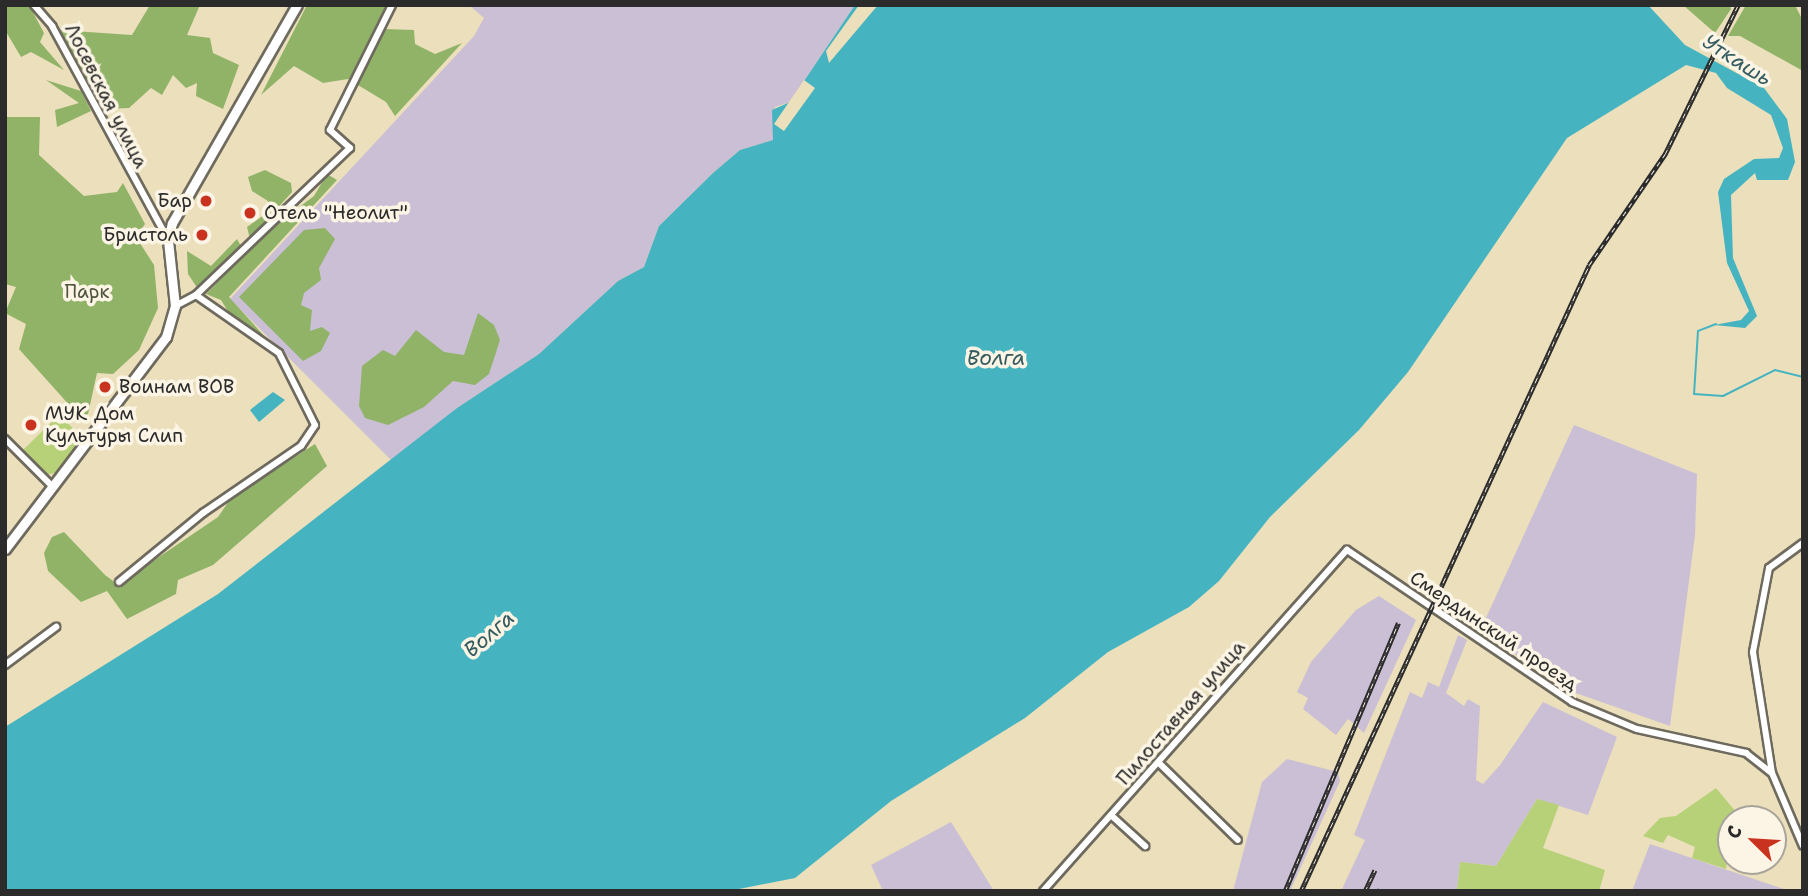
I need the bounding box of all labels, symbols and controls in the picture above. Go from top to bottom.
street label: Лосевская улица [60,20,152,172]
water label: Уткашь [1698,29,1776,91]
place label: Бар [157,190,192,212]
marker: Бар [198,193,214,209]
place label: Отель "Неолит" [264,202,408,224]
marker: Отель "Неолит" [242,205,258,221]
place label: Бристоль [103,224,188,246]
marker: Бристоль [194,227,210,243]
park label: Парк [64,281,110,303]
water label: Волга [967,345,1025,371]
place label: Воинам ВОВ [119,376,234,398]
marker: Воинам ВОВ [97,379,113,395]
place label: МУК Дом Культуры Слип [45,403,183,447]
marker: МУК Дом Культуры Слип [23,417,39,433]
street label: Смердинский проезд [1406,566,1582,696]
water label: Волга [459,605,519,663]
street label: Пилоставная улица [1112,636,1250,790]
north arrow [1717,805,1787,875]
text: С [1720,822,1748,842]

